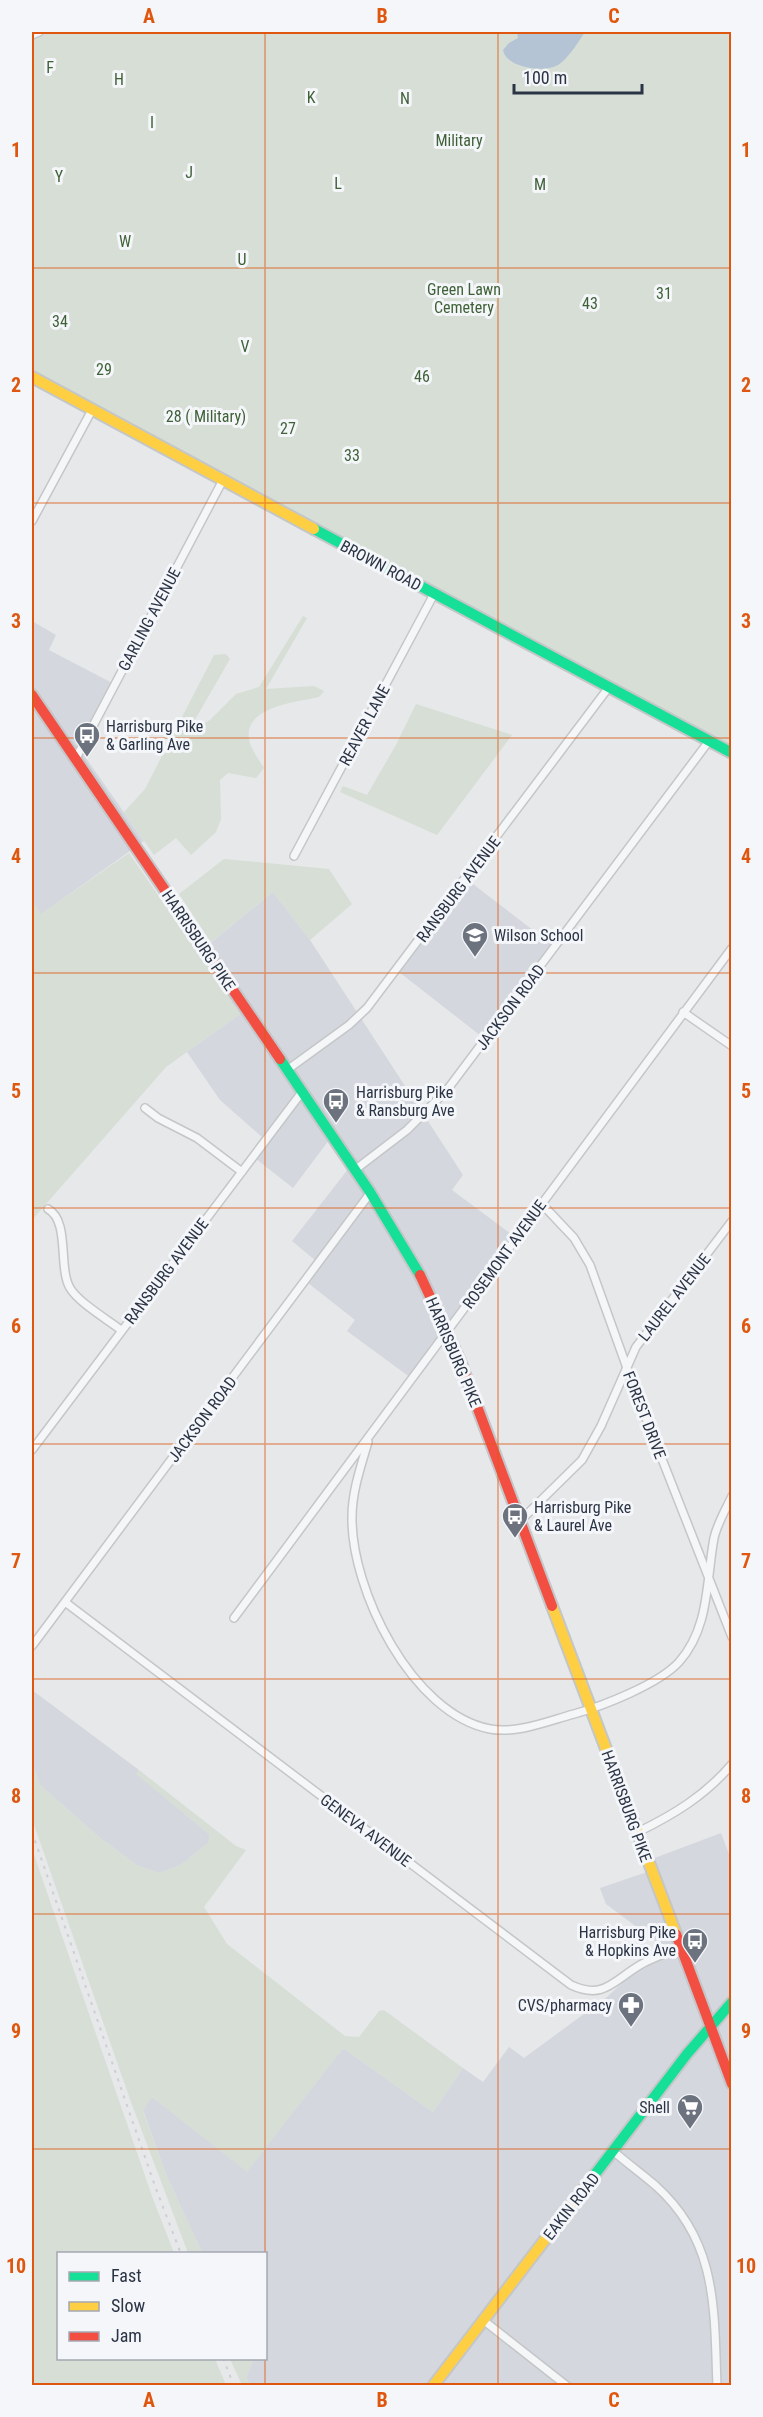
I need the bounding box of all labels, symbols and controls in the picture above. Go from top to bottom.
text: A [143,4,155,28]
text: B [376,4,388,28]
text: C [608,4,620,28]
scale bar [514,57,642,95]
park label: F [46,58,54,77]
text: 100 m [523,67,567,88]
park label: H [114,70,124,89]
park label: K [307,88,316,107]
park label: N [400,89,410,108]
park label: I [150,113,154,132]
park label: Military [435,131,483,150]
text: 1 [11,138,21,162]
text: 1 [741,138,751,162]
park label: J [185,163,193,182]
park label: Y [55,167,64,186]
park label: L [334,174,342,193]
park label: M [534,175,546,194]
park label: W [119,232,131,251]
park label: U [238,250,247,269]
park label: Green Lawn Cemetery [427,280,501,317]
park label: 31 [656,284,672,303]
park label: 43 [582,294,598,313]
park label: 34 [52,312,68,331]
park label: V [241,337,250,356]
park label: 29 [96,360,112,379]
park label: 46 [414,367,430,386]
text: 2 [11,373,21,397]
text: 2 [741,373,751,397]
park label: 28 ( Military) [166,407,246,426]
park label: 27 [280,419,296,438]
park label: 33 [344,446,360,465]
street label: BROWN ROAD [337,536,424,595]
street label: GARLING AVENUE [114,564,185,674]
text: 3 [11,609,21,633]
text: 3 [741,609,751,633]
street label: REAVER LANE [335,681,394,769]
place label: Harrisburg Pike & Garling Ave [106,717,203,754]
bus stop icon: Harrisburg Pike & Garling Ave [72,720,102,758]
street label: RANSBURG AVENUE [412,833,504,946]
text: 4 [11,844,21,868]
text: 4 [741,844,751,868]
street label: HARRISBURG PIKE [158,886,239,994]
school or university icon: Wilson School [460,920,490,958]
place label: Wilson School [494,926,583,945]
street label: JACKSON ROAD [472,961,549,1054]
text: 5 [11,1079,21,1103]
text: 5 [741,1079,751,1103]
place label: Harrisburg Pike & Ransburg Ave [356,1083,455,1120]
bus stop icon: Harrisburg Pike & Ransburg Ave [321,1086,351,1124]
street label: ROSEMONT AVENUE [459,1196,550,1312]
street label: RANSBURG AVENUE [120,1215,212,1328]
street label: LAUREL AVENUE [634,1250,715,1345]
street label: HARRISBURG PIKE [422,1294,485,1410]
text: 6 [11,1314,21,1338]
text: 6 [741,1314,751,1338]
street label: FOREST DRIVE [619,1369,670,1462]
street label: JACKSON ROAD [164,1373,241,1466]
place label: Harrisburg Pike & Laurel Ave [534,1498,631,1535]
bus stop icon: Harrisburg Pike & Laurel Ave [500,1501,530,1539]
text: 7 [11,1549,21,1573]
text: 7 [741,1549,751,1573]
street label: HARRISBURG PIKE [598,1748,656,1865]
text: 8 [11,1784,21,1808]
text: 8 [741,1784,751,1808]
street label: GENEVA AVENUE [317,1790,415,1871]
place label: Harrisburg Pike & Hopkins Ave [579,1923,676,1960]
bus stop icon: Harrisburg Pike & Hopkins Ave [680,1926,710,1964]
pharmacy icon: CVS/pharmacy [616,1990,646,2028]
place label: CVS/pharmacy [518,1996,612,2015]
text: 9 [11,2019,21,2043]
text: 9 [741,2019,751,2043]
supermarket icon: Shell [675,2092,705,2130]
place label: Shell [639,2098,670,2117]
street label: EAKIN ROAD [539,2169,603,2244]
legend [57,2252,267,2360]
text: 10 [6,2254,26,2278]
text: 10 [736,2254,756,2278]
text: Fast [111,2265,142,2286]
text: Slow [111,2295,146,2316]
text: Jam [111,2325,142,2346]
text: A [143,2388,155,2412]
text: B [376,2388,388,2412]
text: C [608,2388,620,2412]

